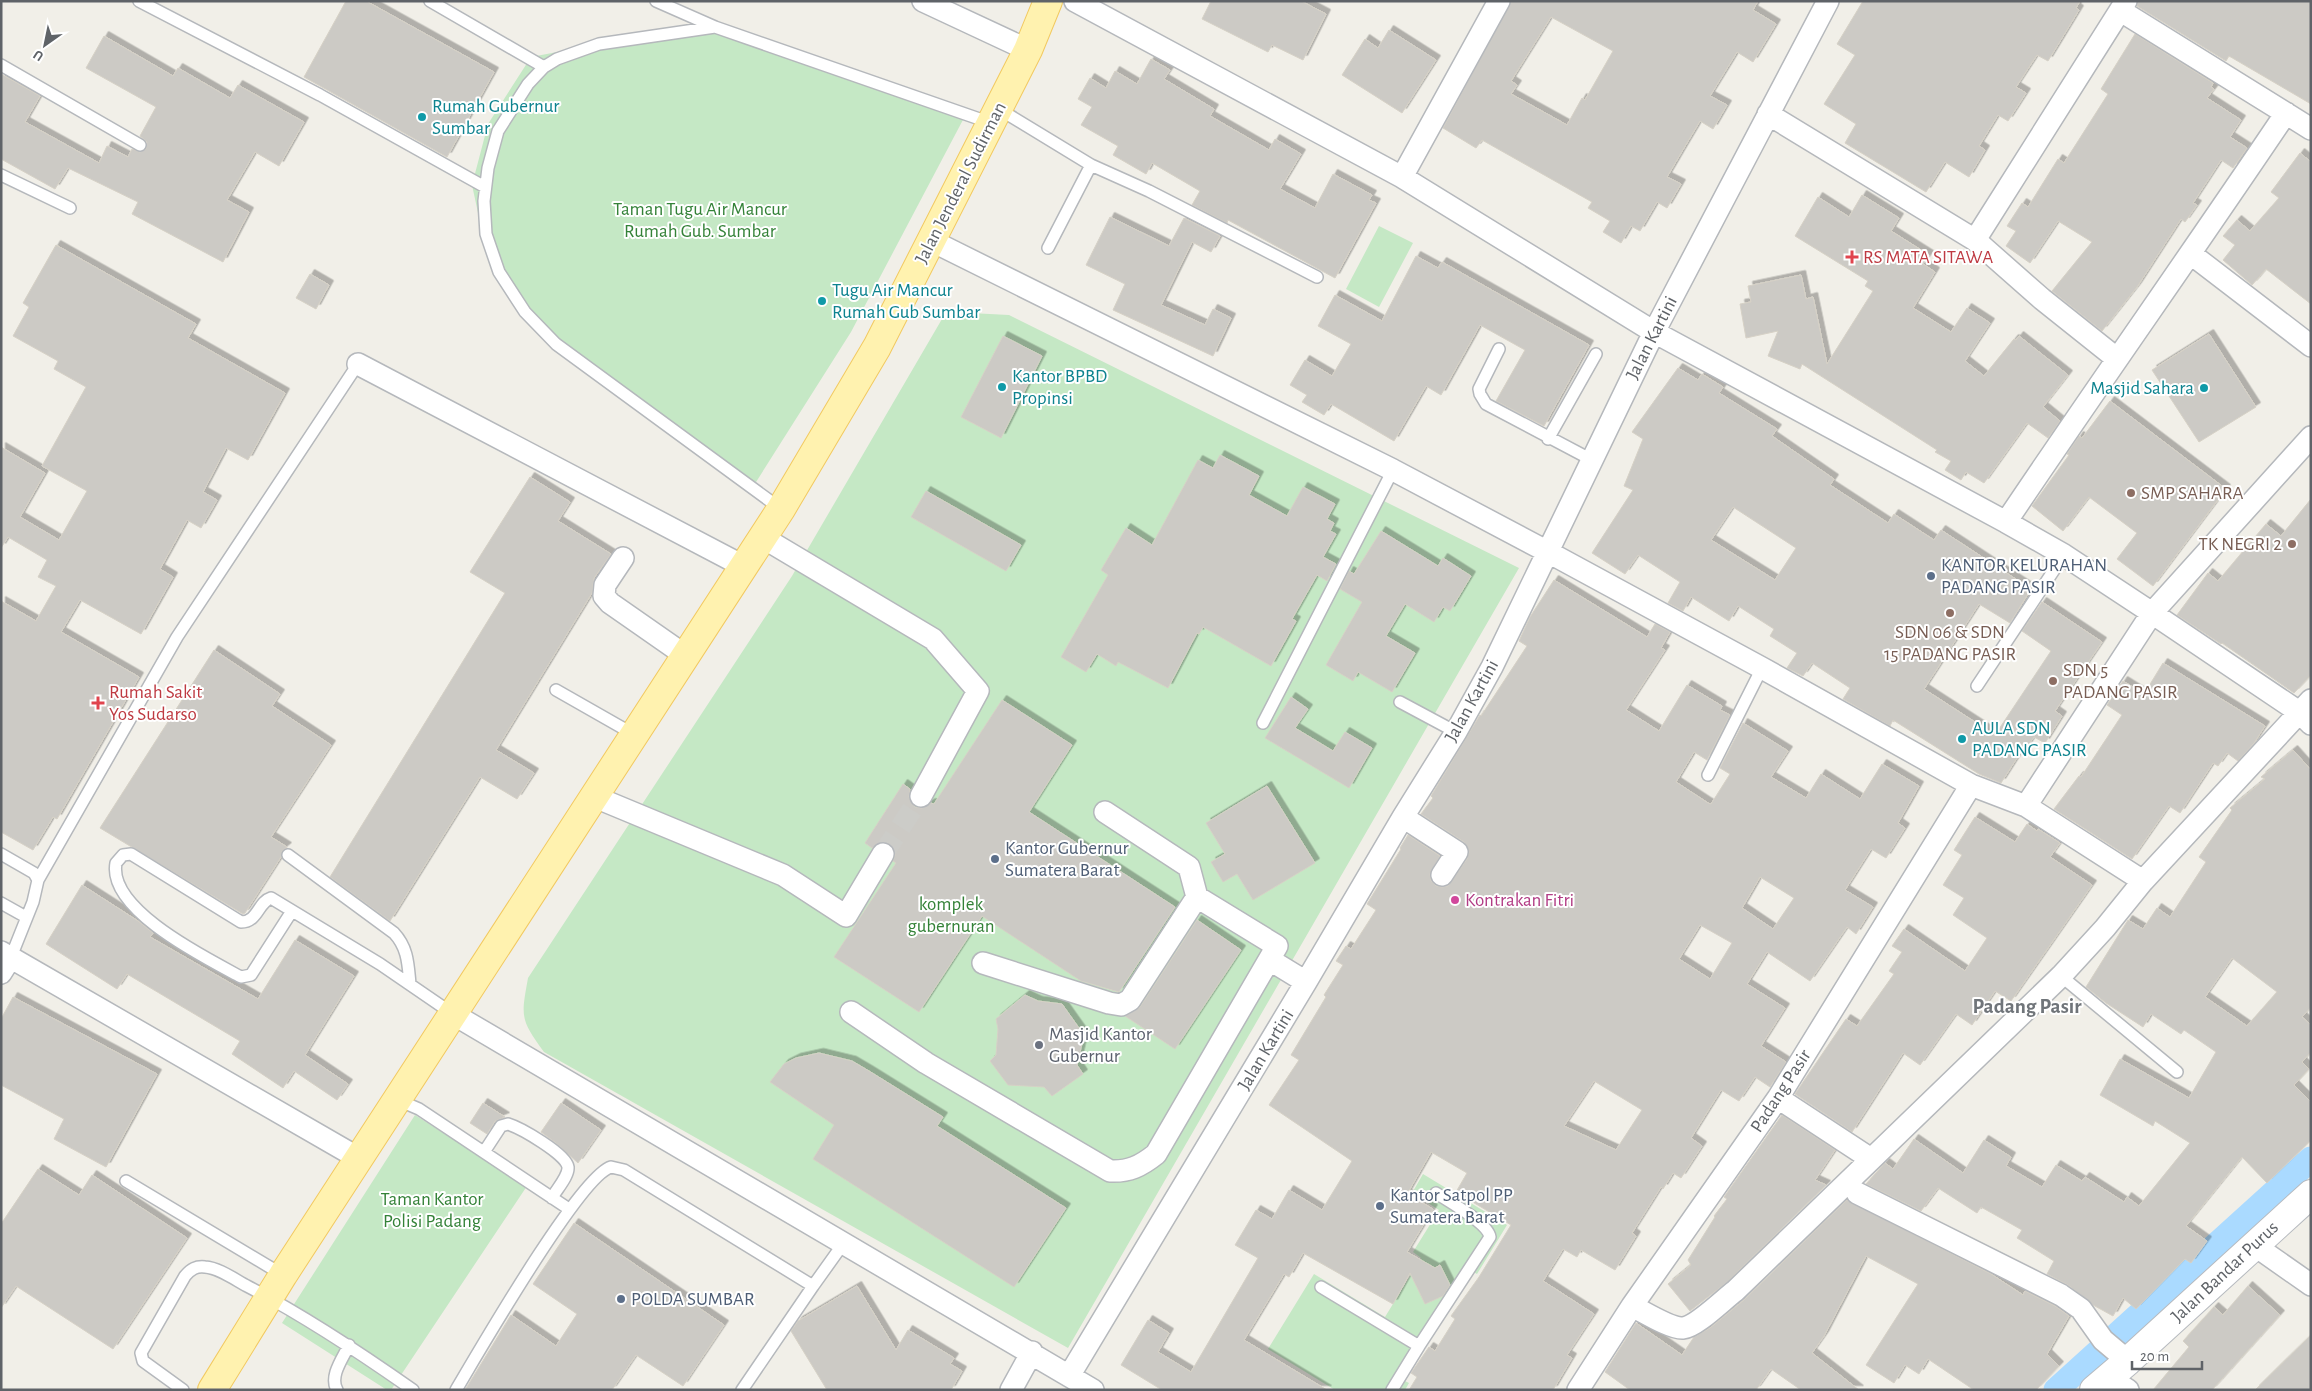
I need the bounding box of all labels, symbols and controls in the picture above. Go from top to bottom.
north arrow [20,20,70,70]
text: U [31,47,46,63]
place label: Rumah Gubernur Sumbar [432,97,559,138]
street label: Jalan Jenderal Sudirman [912,99,1010,267]
marker: Rumah Gubernur Sumbar [416,111,428,123]
park label: Taman Tugu Air Mancur Rumah Gub. Sumbar [613,200,787,241]
place label: RS MATA SITAWA [1863,248,1993,267]
marker: RS MATA SITAWA [1845,250,1859,264]
place label: Tugu Air Mancur Rumah Gub Sumbar [832,281,980,322]
street label: Jalan Kartini [1623,293,1681,383]
marker: Tugu Air Mancur Rumah Gub Sumbar [816,295,828,307]
place label: Kantor BPBD Propinsi [1012,367,1107,408]
place label: Masjid Sahara [2090,379,2194,398]
marker: Kantor BPBD Propinsi [996,381,1008,393]
marker: Masjid Sahara [2198,382,2210,394]
place label: SMP SAHARA [2141,484,2243,503]
marker: SMP SAHARA [2125,487,2137,499]
place label: TK NEGRI 2 [2199,535,2282,554]
marker: TK NEGRI 2 [2286,538,2298,550]
place label: KANTOR KELURAHAN PADANG PASIR [1941,556,2107,597]
marker: KANTOR KELURAHAN PADANG PASIR [1925,570,1937,582]
marker: SDN 06 & SDN 15 PADANG PASIR [1944,607,1956,619]
place label: SDN 06 & SDN 15 PADANG PASIR [1884,623,2016,664]
street label: Jalan Kartini [1442,657,1502,745]
place label: SDN 5 PADANG PASIR [2063,661,2178,702]
marker: SDN 5 PADANG PASIR [2047,675,2059,687]
place label: Rumah Sakit Yos Sudarso [109,683,202,724]
marker: Rumah Sakit Yos Sudarso [91,696,105,710]
place label: AULA SDN PADANG PASIR [1972,719,2087,760]
marker: AULA SDN PADANG PASIR [1956,733,1968,745]
place label: Kantor Gubernur Sumatera Barat [1005,839,1129,880]
marker: Kantor Gubernur Sumatera Barat [989,853,1001,865]
place label: Kontrakan Fitri [1465,891,1574,910]
marker: Kontrakan Fitri [1449,894,1461,906]
park label: komplek gubernuran [907,895,995,936]
district label: Padang Pasir [1972,996,2082,1017]
street label: Jalan Kartini [1235,1006,1297,1094]
place label: Masjid Kantor Gubernur [1049,1025,1152,1066]
marker: Masjid Kantor Gubernur [1033,1039,1045,1051]
street label: Padang Pasir [1747,1046,1815,1136]
place label: Kantor Satpol PP Sumatera Barat [1390,1186,1513,1227]
park label: Taman Kantor Polisi Padang [380,1190,484,1231]
marker: Kantor Satpol PP Sumatera Barat [1374,1200,1386,1212]
street label: Jalan Bandar Purus [2168,1218,2282,1326]
place label: POLDA SUMBAR [631,1290,755,1309]
marker: POLDA SUMBAR [615,1293,627,1305]
scale bar [2132,1338,2202,1370]
text: 20 m [2140,1349,2169,1364]

